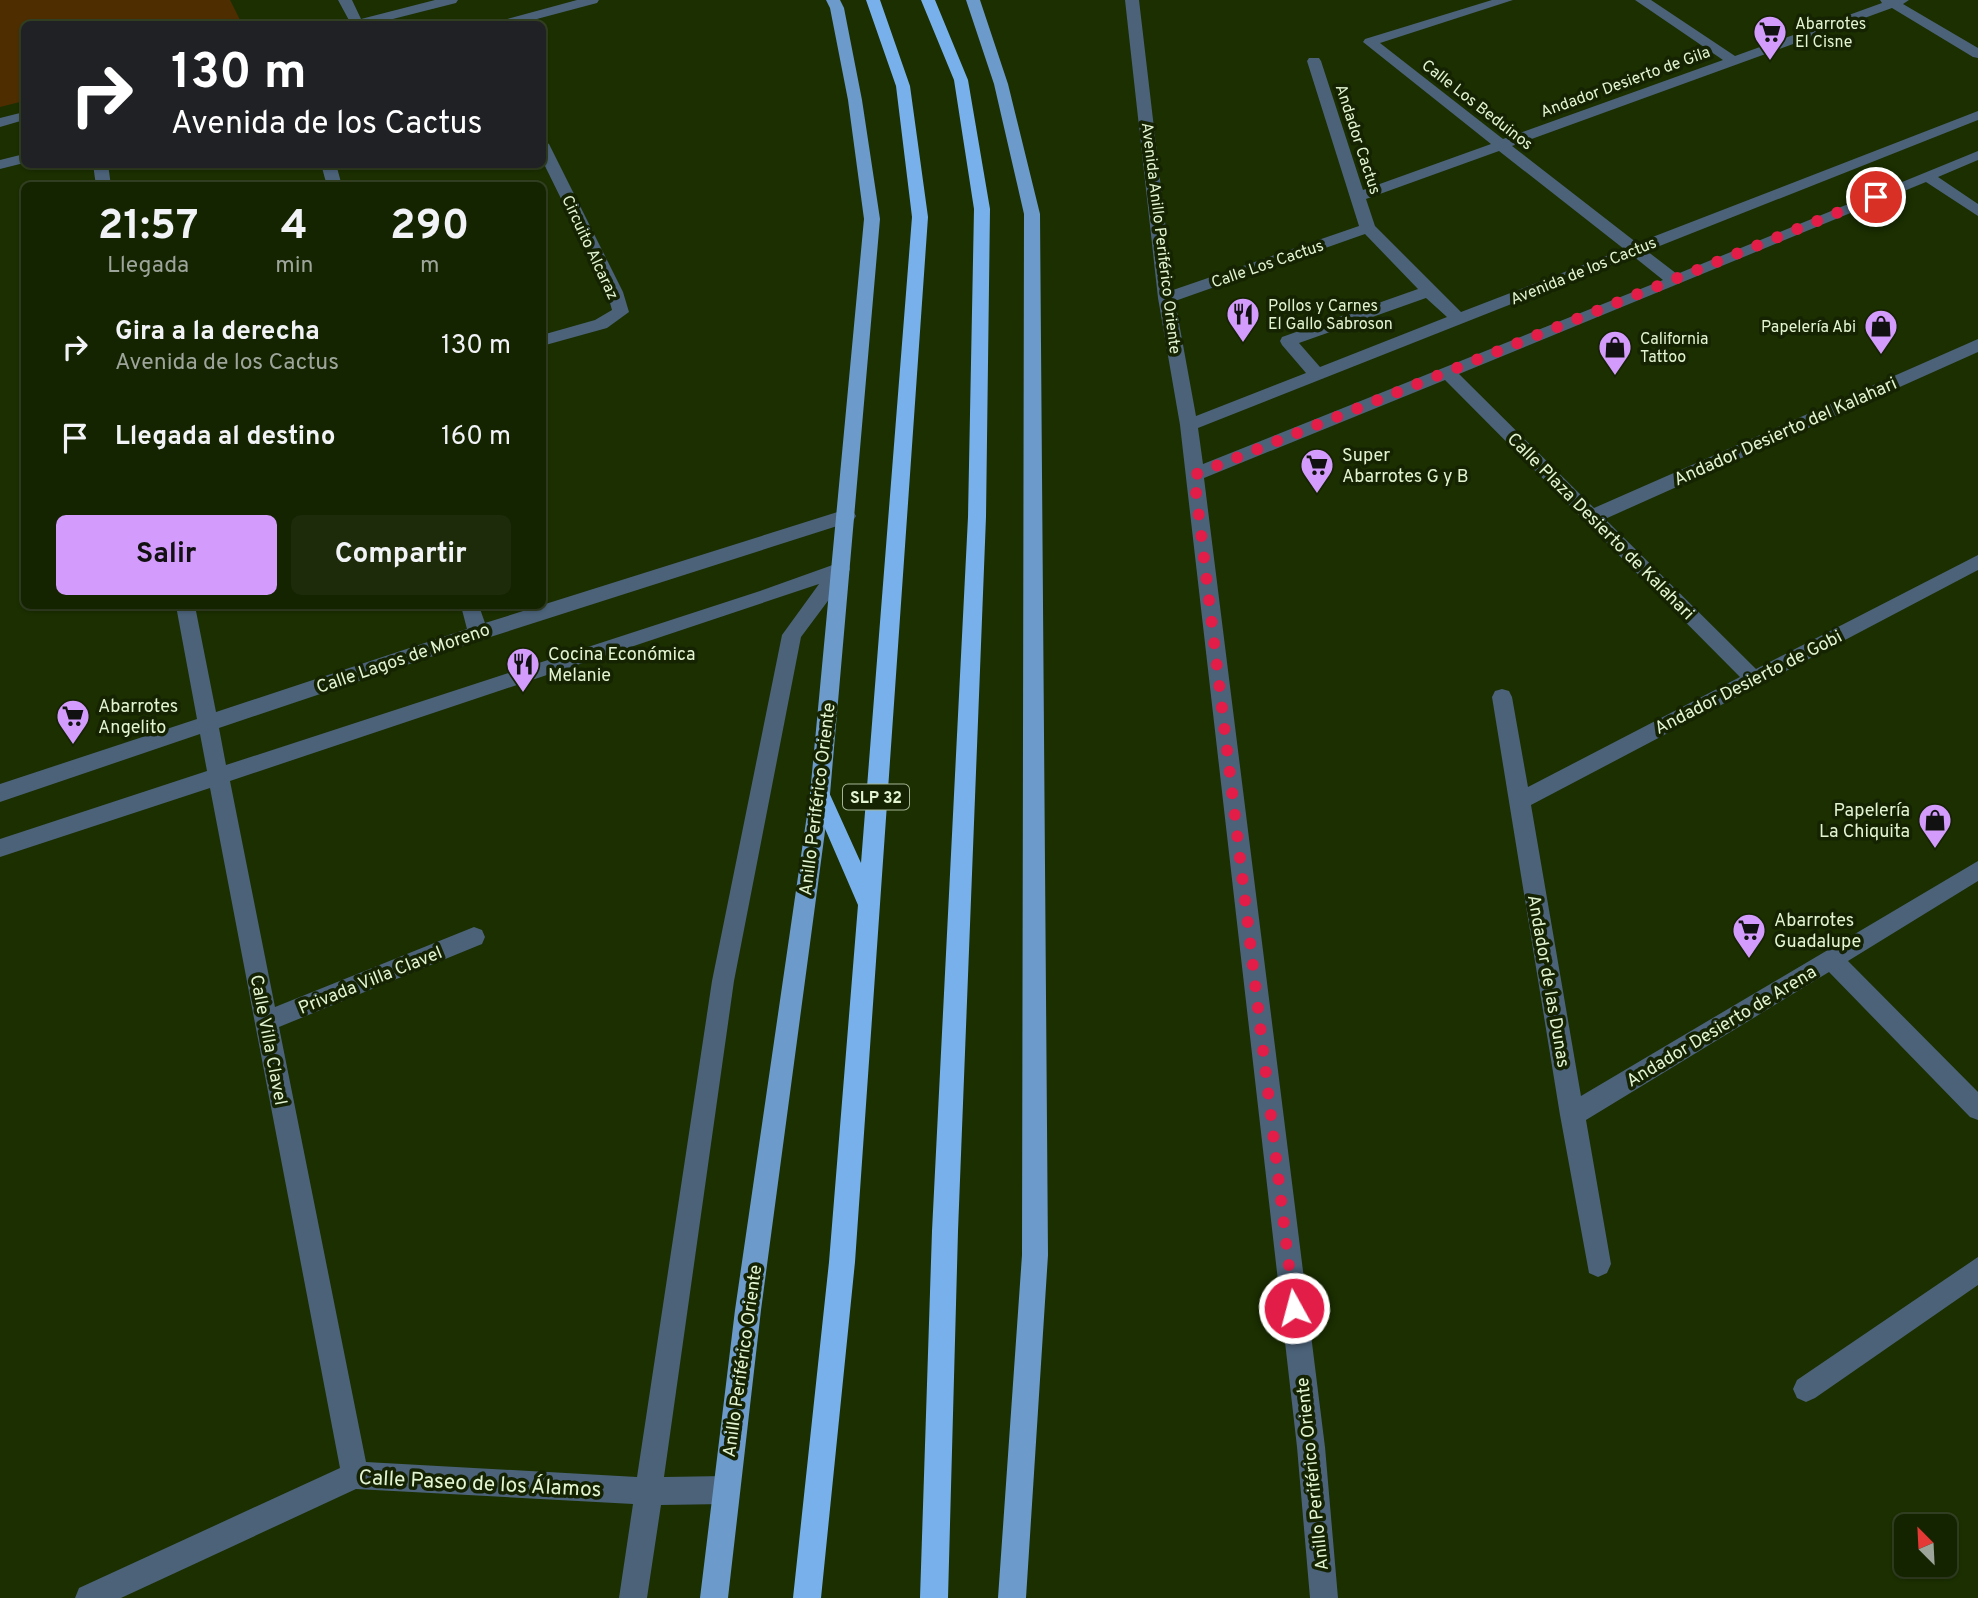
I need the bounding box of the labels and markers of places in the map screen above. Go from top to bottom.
supermarket icon: Abarrotes El Cisne [1751,13,1789,62]
place label: Abarrotes El Cisne [1795,15,1866,53]
pin [1846,167,1906,227]
restaurant icon: Pollos y Carnes El Gallo Sabroson [1224,295,1262,344]
place label: Pollos y Carnes El Gallo Sabroson [1268,297,1393,335]
shop icon: Papelería Abi [1862,307,1900,356]
place label: Papelería Abi [1761,318,1856,338]
shop icon: California Tattoo [1596,328,1634,377]
place label: California Tattoo [1640,330,1708,368]
place label: Super Abarrotes G y B [1342,445,1469,489]
supermarket icon: Super Abarrotes G y B [1298,446,1336,495]
place label: Cocina Económica Melanie [548,644,695,688]
restaurant icon: Cocina Económica Melanie [504,645,542,694]
place label: Abarrotes Angelito [98,696,178,740]
supermarket icon: Abarrotes Angelito [54,697,92,746]
place label: Papelería La Chiquita [1819,800,1910,844]
shop icon: Papelería La Chiquita [1916,801,1954,850]
place label: Abarrotes Guadalupe [1774,910,1861,954]
supermarket icon: Abarrotes Guadalupe [1730,911,1768,960]

